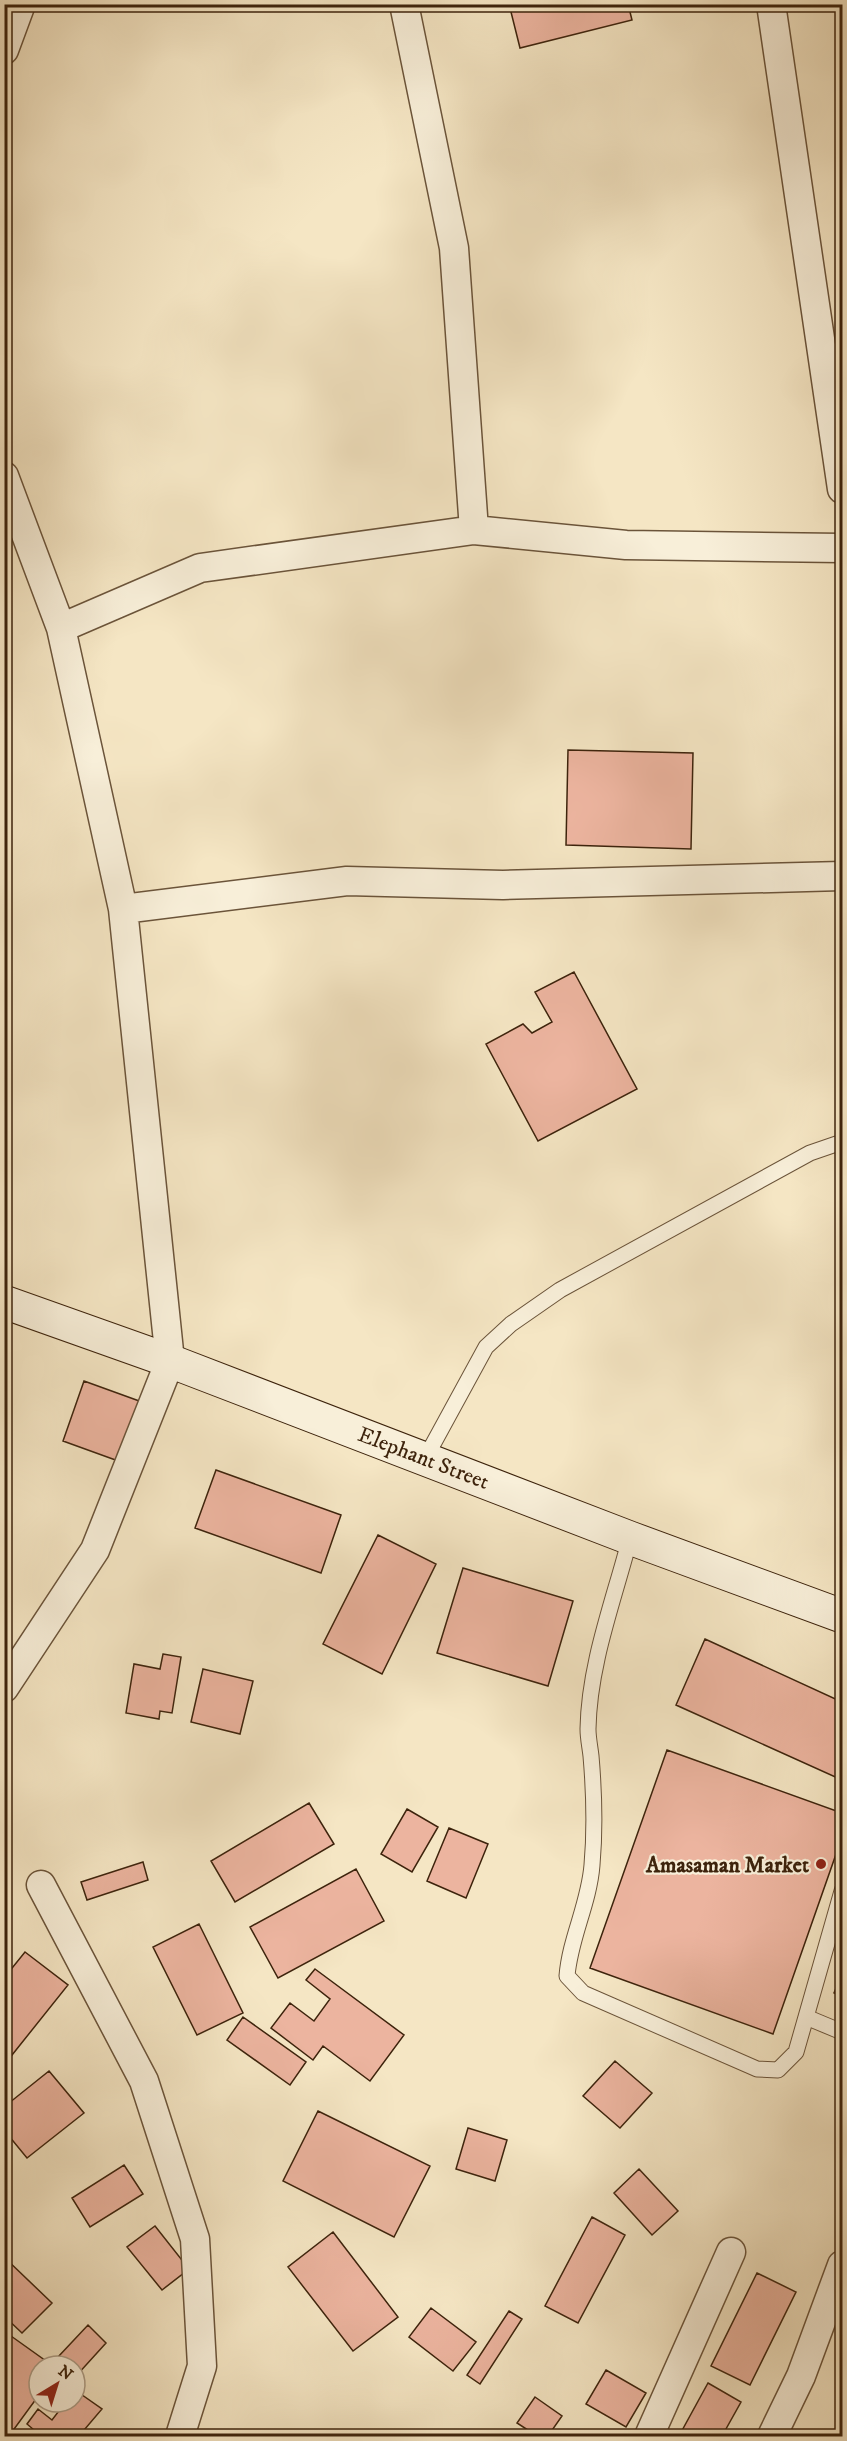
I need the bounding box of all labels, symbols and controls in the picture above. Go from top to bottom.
street label: Elephant Street [354,1421,493,1496]
place label: Amasaman Market [645,1852,809,1879]
marker: Amasaman Market [814,1857,828,1871]
north arrow [27,2354,87,2414]
text: N [54,2361,77,2385]

